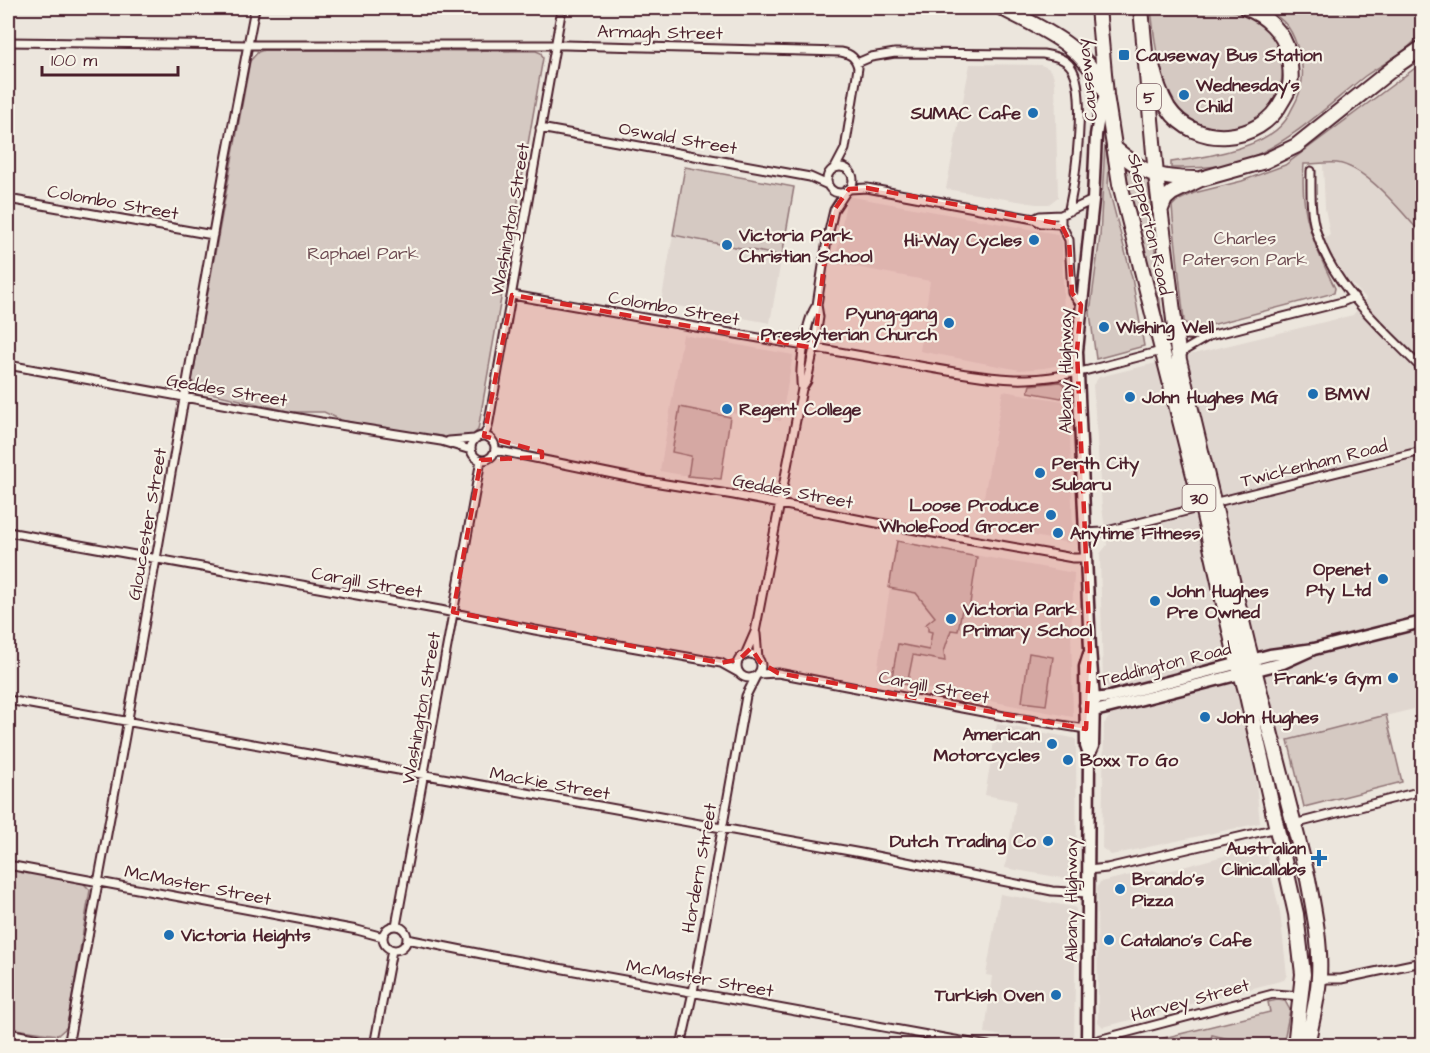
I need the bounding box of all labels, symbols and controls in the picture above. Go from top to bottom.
street label: Armagh Street [597,19,724,47]
street label: Causeway [1071,37,1105,123]
scale bar [42,39,178,77]
place label: Causeway Bus Station [1136,43,1322,69]
text: 100 m [51,48,97,73]
marker: Causeway Bus Station [1117,48,1131,62]
place label: Wednesday's Child [1195,73,1300,119]
road number: 5 [1137,84,1161,110]
marker: Wednesday's Child [1177,88,1191,102]
place label: SUMAC Cafe [910,101,1021,126]
marker: SUMAC Cafe [1026,106,1040,120]
street label: Oswald Street [617,116,740,161]
street label: Washington Street [485,140,537,297]
street label: Shepperton Road [1121,151,1178,298]
street label: Colombo Street [45,179,181,226]
place label: Victoria Park Christian School [738,223,873,269]
park label: Charles Paterson Park [1183,226,1307,272]
place label: Hi-Way Cycles [904,228,1022,254]
marker: Hi-Way Cycles [1027,233,1041,247]
marker: Victoria Park Christian School [720,238,734,252]
park label: Raphael Park [307,241,419,266]
street label: Colombo Street [606,285,742,332]
place label: Pyung-gang Presbyterian Church [761,301,938,348]
street label: Albany Highway [1053,308,1079,434]
place label: Wishing Well [1115,315,1214,341]
marker: Pyung-gang Presbyterian Church [942,316,956,330]
marker: Wishing Well [1097,320,1111,334]
street label: Geddes Street [165,368,290,414]
place label: BMW [1325,382,1370,407]
place label: John Hughes MG [1141,385,1279,411]
marker: BMW [1306,387,1320,401]
marker: John Hughes MG [1123,390,1137,404]
place label: Regent College [739,397,862,423]
marker: Regent College [720,402,734,416]
street label: Twickenham Road [1238,433,1390,494]
street label: Gloucester Street [122,445,173,602]
place label: Perth City Subaru [1051,451,1139,497]
marker: Perth City Subaru [1033,466,1047,480]
street label: Geddes Street [731,468,856,516]
road number: 30 [1182,485,1216,511]
place label: Loose Produce Wholefood Grocer [879,493,1039,539]
marker: Loose Produce Wholefood Grocer [1044,508,1058,522]
place label: Anytime Fitness [1070,521,1201,547]
marker: Anytime Fitness [1051,526,1065,540]
place label: Openet Pty Ltd [1306,557,1372,604]
street label: Cargill Street [309,560,425,606]
marker: Openet Pty Ltd [1376,572,1390,586]
place label: John Hughes Pre Owned [1166,579,1269,625]
marker: John Hughes Pre Owned [1148,594,1162,608]
place label: Victoria Park Primary School [962,597,1092,644]
marker: Victoria Park Primary School [944,612,958,626]
street label: Washington Street [396,629,448,786]
street label: Teddington Road [1096,636,1234,694]
street label: Cargill Street [876,665,992,712]
place label: Frank's Gym [1274,666,1382,692]
marker: Frank's Gym [1386,671,1400,685]
place label: John Hughes [1216,705,1319,731]
marker: John Hughes [1198,710,1212,724]
place label: American Motorcycles [933,722,1040,769]
marker: American Motorcycles [1045,737,1059,751]
place label: Boxx To Go [1080,748,1179,773]
marker: Boxx To Go [1061,753,1075,767]
street label: Mackie Street [488,761,613,806]
street label: Hordern Street [676,800,723,935]
place label: Dutch Trading Co [890,829,1037,855]
marker: Dutch Trading Co [1041,834,1055,848]
place label: Australian Clinicallabs [1221,836,1306,882]
street label: Albany Highway [1059,837,1085,963]
marker: Australian Clinicallabs [1310,849,1328,867]
street label: McMaster Street [122,859,274,912]
place label: Brando's Pizza [1132,867,1204,913]
marker: Brando's Pizza [1113,882,1127,896]
place label: Victoria Heights [180,923,311,949]
marker: Victoria Heights [162,928,176,942]
place label: Catalano's Cafe [1121,928,1252,953]
marker: Catalano's Cafe [1102,933,1116,947]
street label: McMaster Street [624,953,776,1004]
street label: Harvey Street [1128,972,1253,1029]
place label: Turkish Oven [934,983,1044,1008]
marker: Turkish Oven [1049,988,1063,1002]

